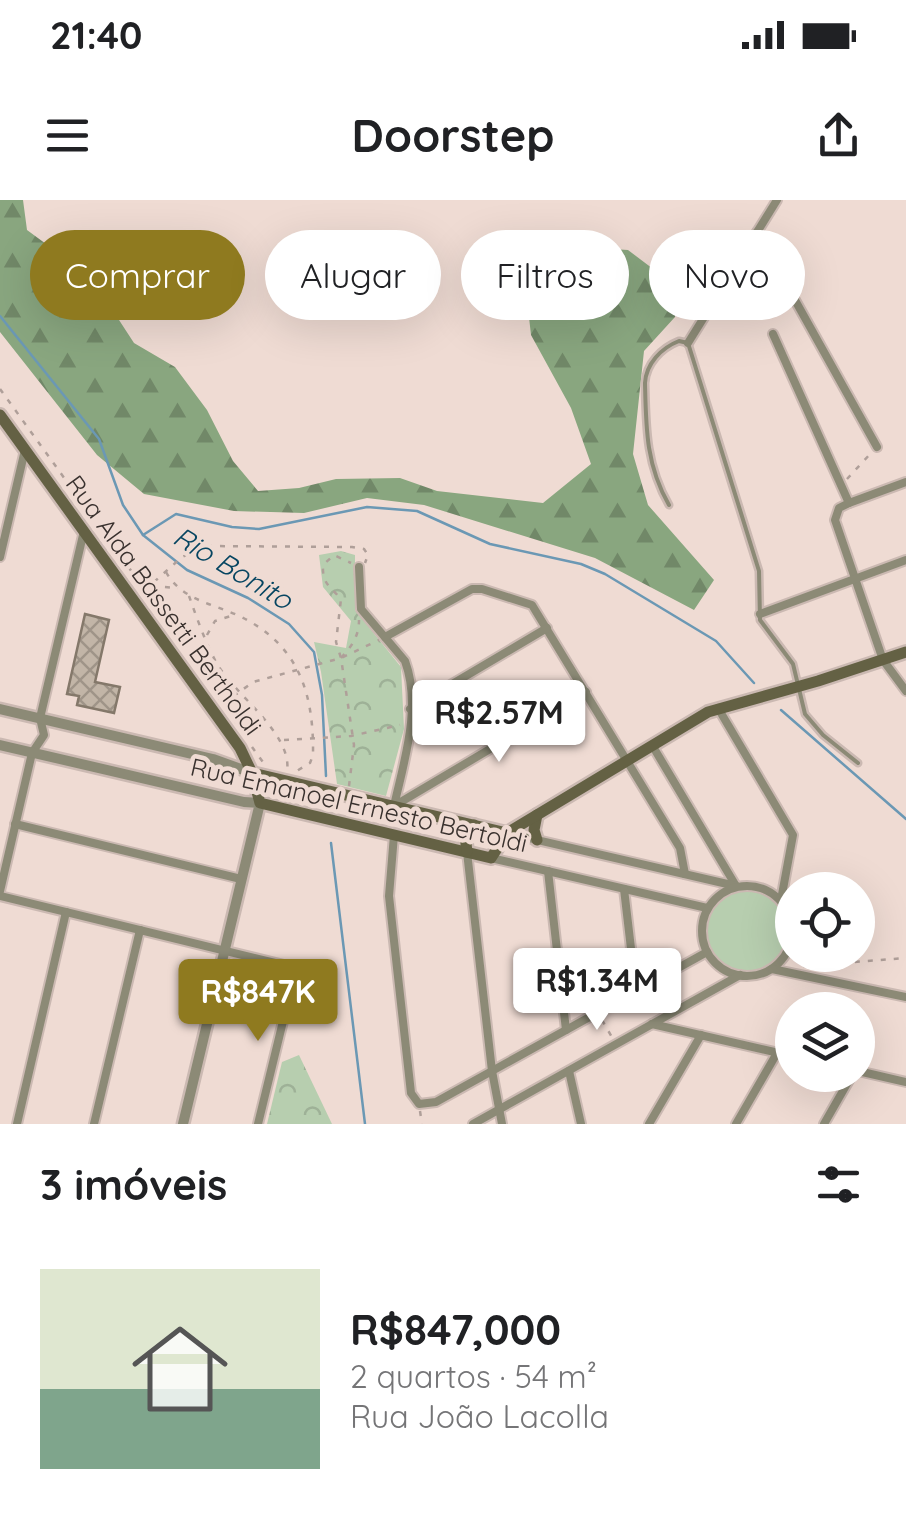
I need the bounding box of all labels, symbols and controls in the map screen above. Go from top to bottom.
text: 21:40 [50,11,142,59]
text: Doorstep [352,107,554,163]
icon: menu [40,108,95,163]
icon: share [811,108,866,163]
chip: Comprar [30,230,245,320]
chip: Alugar [265,230,441,320]
chip: Filtros [461,230,629,320]
chip: Novo [649,230,805,320]
street label: Rua Alda Bassetti Bertholdi [60,469,269,741]
water label: Rio Bonito [167,518,300,617]
pin: R$2.57M [407,680,591,765]
text: R$2.57M [434,692,564,732]
street label: Rua Emanoel Ernesto Bertoldi [188,751,531,858]
map controls [775,872,875,1092]
button: locate [775,872,875,972]
pin: R$1.34M [505,948,689,1033]
pin: R$847K [177,959,339,1044]
text: R$1.34M [535,960,659,1000]
text: R$847K [200,971,316,1011]
button: layers [775,992,875,1092]
icon: filters [811,1157,866,1212]
text: 3 imóveis [40,1158,227,1211]
text: R$847,000 [350,1303,561,1356]
icon: home [120,1309,240,1429]
text: 2 quartos · 54 m² [350,1356,597,1396]
text: Rua João Lacolla [350,1396,609,1436]

